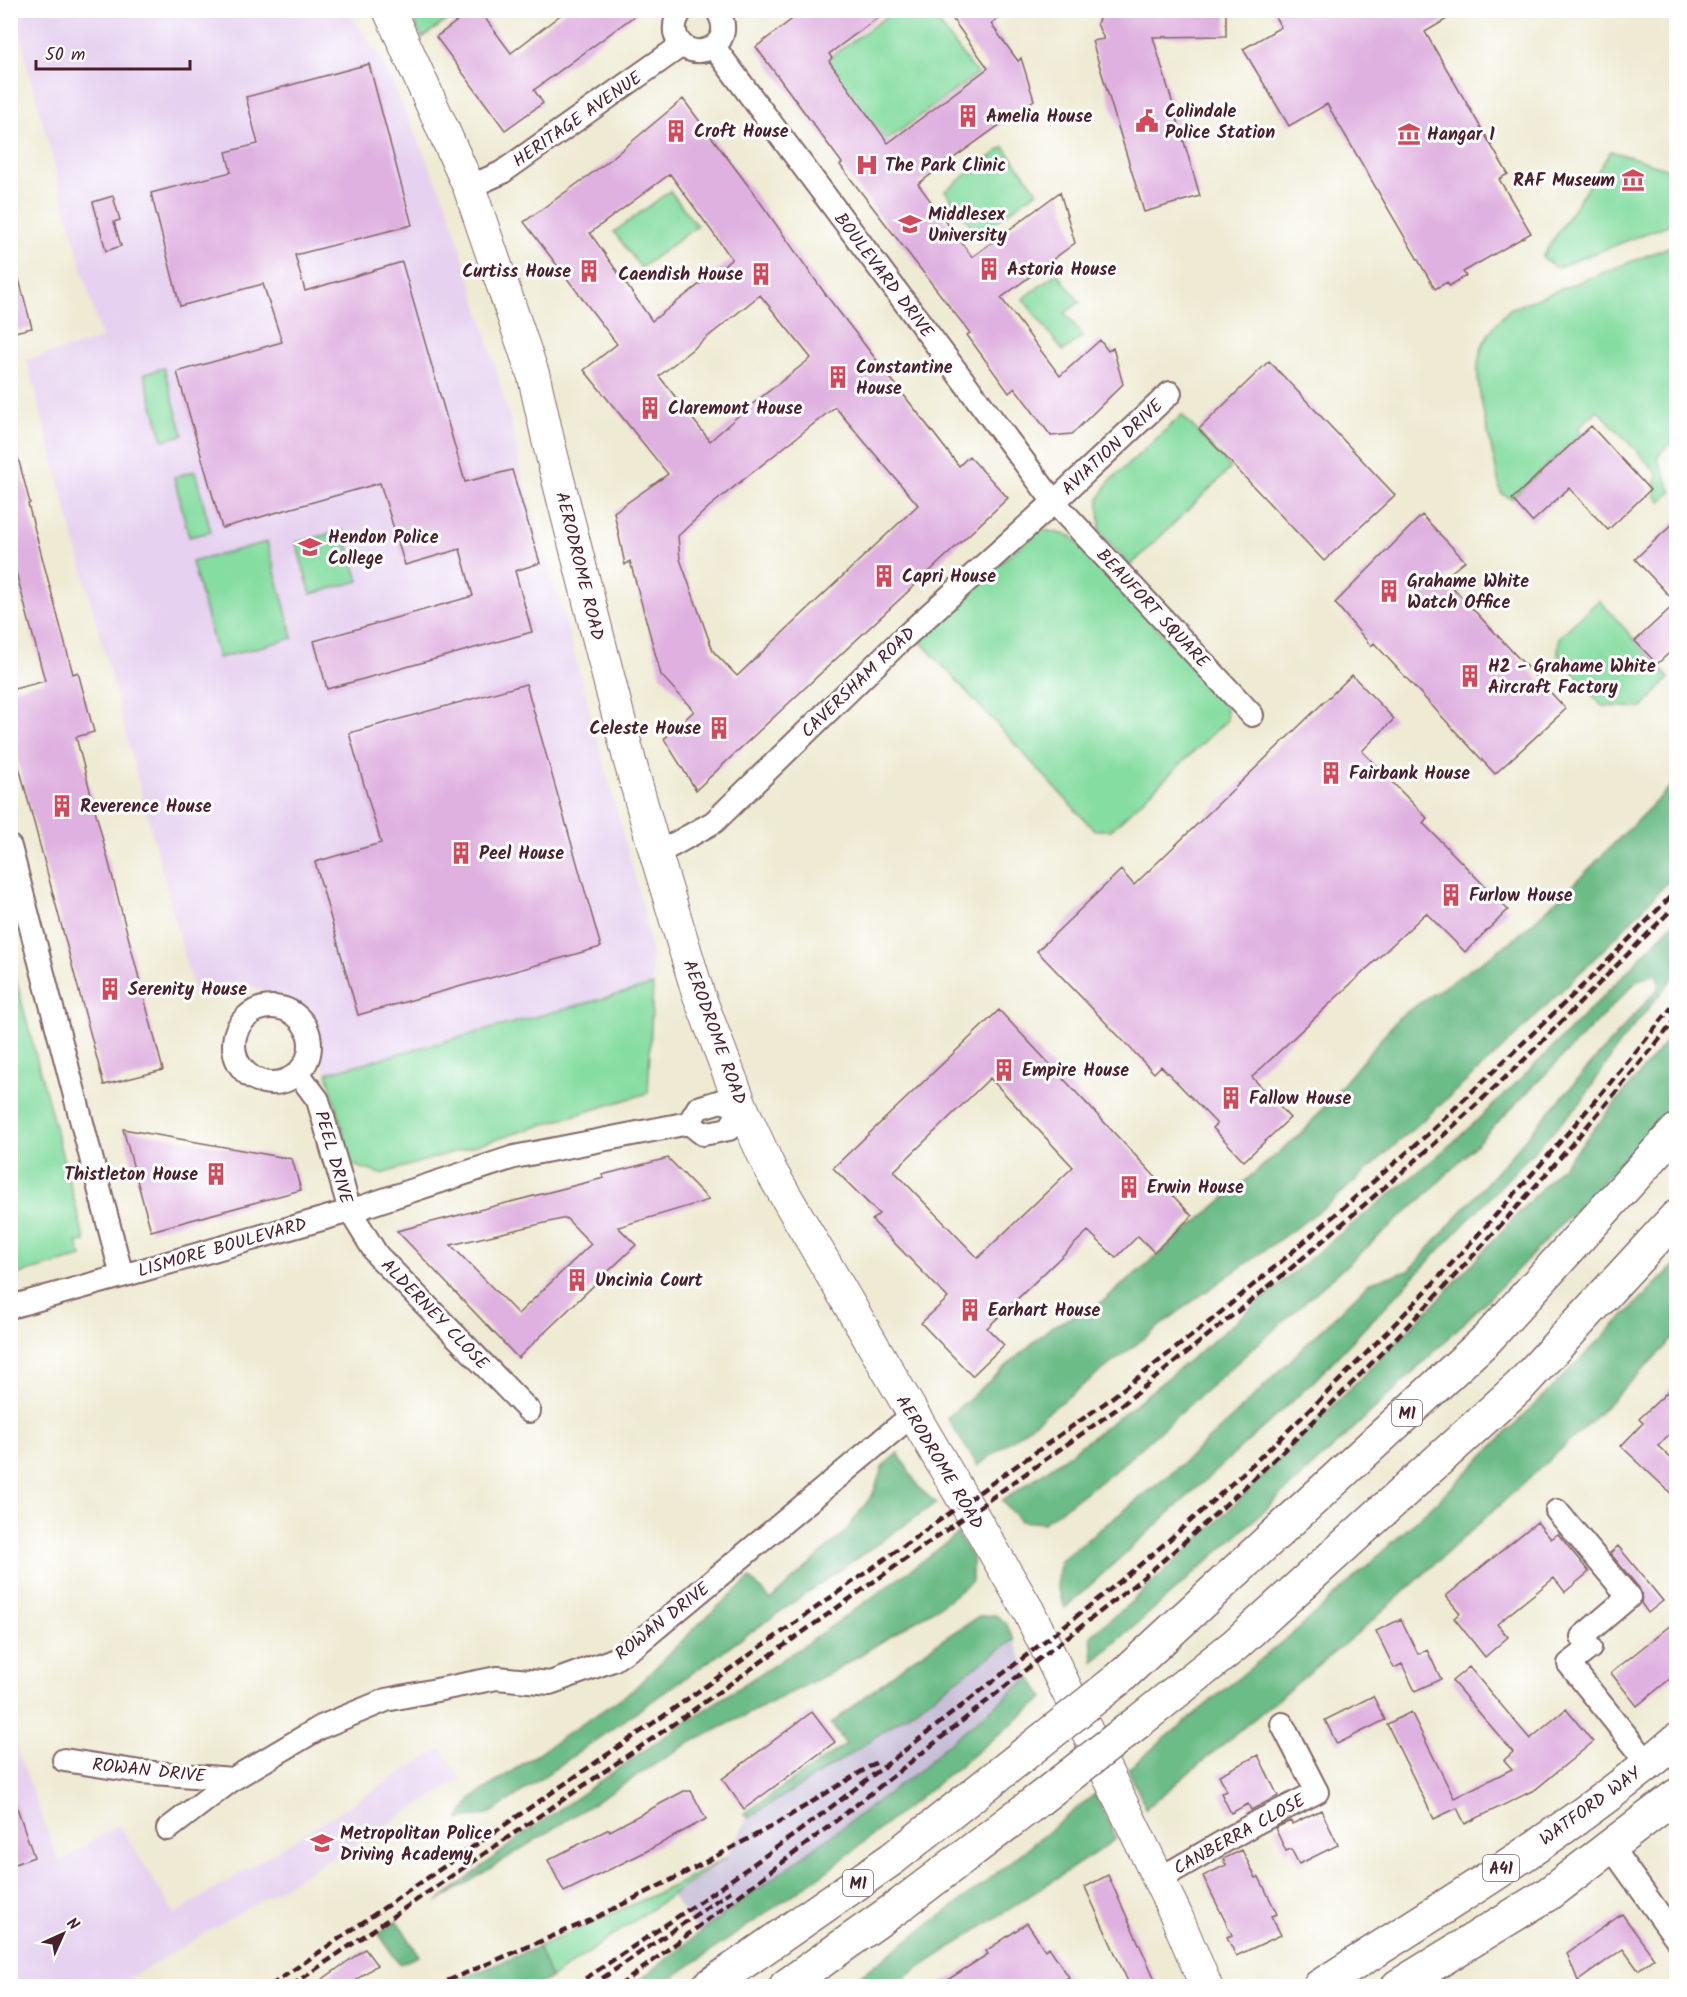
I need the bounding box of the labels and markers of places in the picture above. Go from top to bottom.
place label: Colindale Police Station [1165,98,1275,148]
building icon: Amelia House [955,103,981,129]
place label: Amelia House [986,103,1093,132]
public building icon: Colindale Police Station [1134,108,1160,134]
building icon: Croft House [663,118,689,144]
place label: Croft House [694,118,789,147]
museum icon: Hangar 1 [1396,121,1422,147]
place label: Hangar 1 [1427,121,1495,150]
hospital icon: The Park Clinic [854,152,880,178]
place label: The Park Clinic [885,152,1006,181]
place label: RAF Museum [1513,167,1615,196]
museum icon: RAF Museum [1620,167,1646,193]
place label: Middlesex University [928,201,1007,251]
school or university icon: Middlesex University [897,211,923,237]
building icon: Astoria House [976,256,1002,282]
place label: Astoria House [1007,256,1116,285]
place label: Curtiss House [462,258,571,287]
building icon: Curtiss House [576,258,602,284]
place label: Caendish House [618,261,743,290]
building icon: Caendish House [748,261,774,287]
place label: Constantine House [856,354,953,404]
building icon: Constantine House [825,364,851,390]
building icon: Claremont House [637,395,663,421]
place label: Claremont House [668,395,802,424]
place label: Hendon Police College [328,524,439,574]
school or university icon: Hendon Police College [297,534,323,560]
building icon: Capri House [871,563,897,589]
place label: Capri House [902,563,996,592]
place label: Grahame White Watch Office [1407,568,1529,618]
building icon: Grahame White Watch Office [1376,578,1402,604]
place label: H2 - Grahame White Aircraft Factory [1488,653,1656,703]
building icon: H2 - Grahame White Aircraft Factory [1457,663,1483,689]
place label: Celeste House [589,715,701,744]
building icon: Celeste House [706,715,732,741]
building icon: Fairbank House [1318,760,1344,786]
place label: Fairbank House [1349,760,1470,789]
building icon: Reverence House [49,793,75,819]
place label: Reverence House [80,793,212,822]
building icon: Peel House [448,840,474,866]
place label: Peel House [479,840,564,869]
building icon: Furlow House [1438,882,1464,908]
place label: Furlow House [1469,882,1573,911]
building icon: Serenity House [97,976,123,1002]
place label: Serenity House [128,976,247,1005]
building icon: Empire House [991,1057,1017,1083]
place label: Empire House [1022,1057,1129,1086]
building icon: Fallow House [1218,1085,1244,1111]
place label: Fallow House [1249,1085,1352,1114]
place label: Thistleton House [64,1161,198,1190]
building icon: Thistleton House [203,1161,229,1187]
building icon: Erwin House [1116,1174,1142,1200]
place label: Erwin House [1147,1174,1244,1203]
building icon: Uncinia Court [564,1267,590,1293]
place label: Uncinia Court [595,1267,704,1296]
building icon: Earhart House [957,1297,983,1323]
place label: Earhart House [988,1297,1101,1326]
place label: Metropolitan Police Driving Academy [340,1820,492,1870]
school or university icon: Metropolitan Police Driving Academy [309,1830,335,1856]

